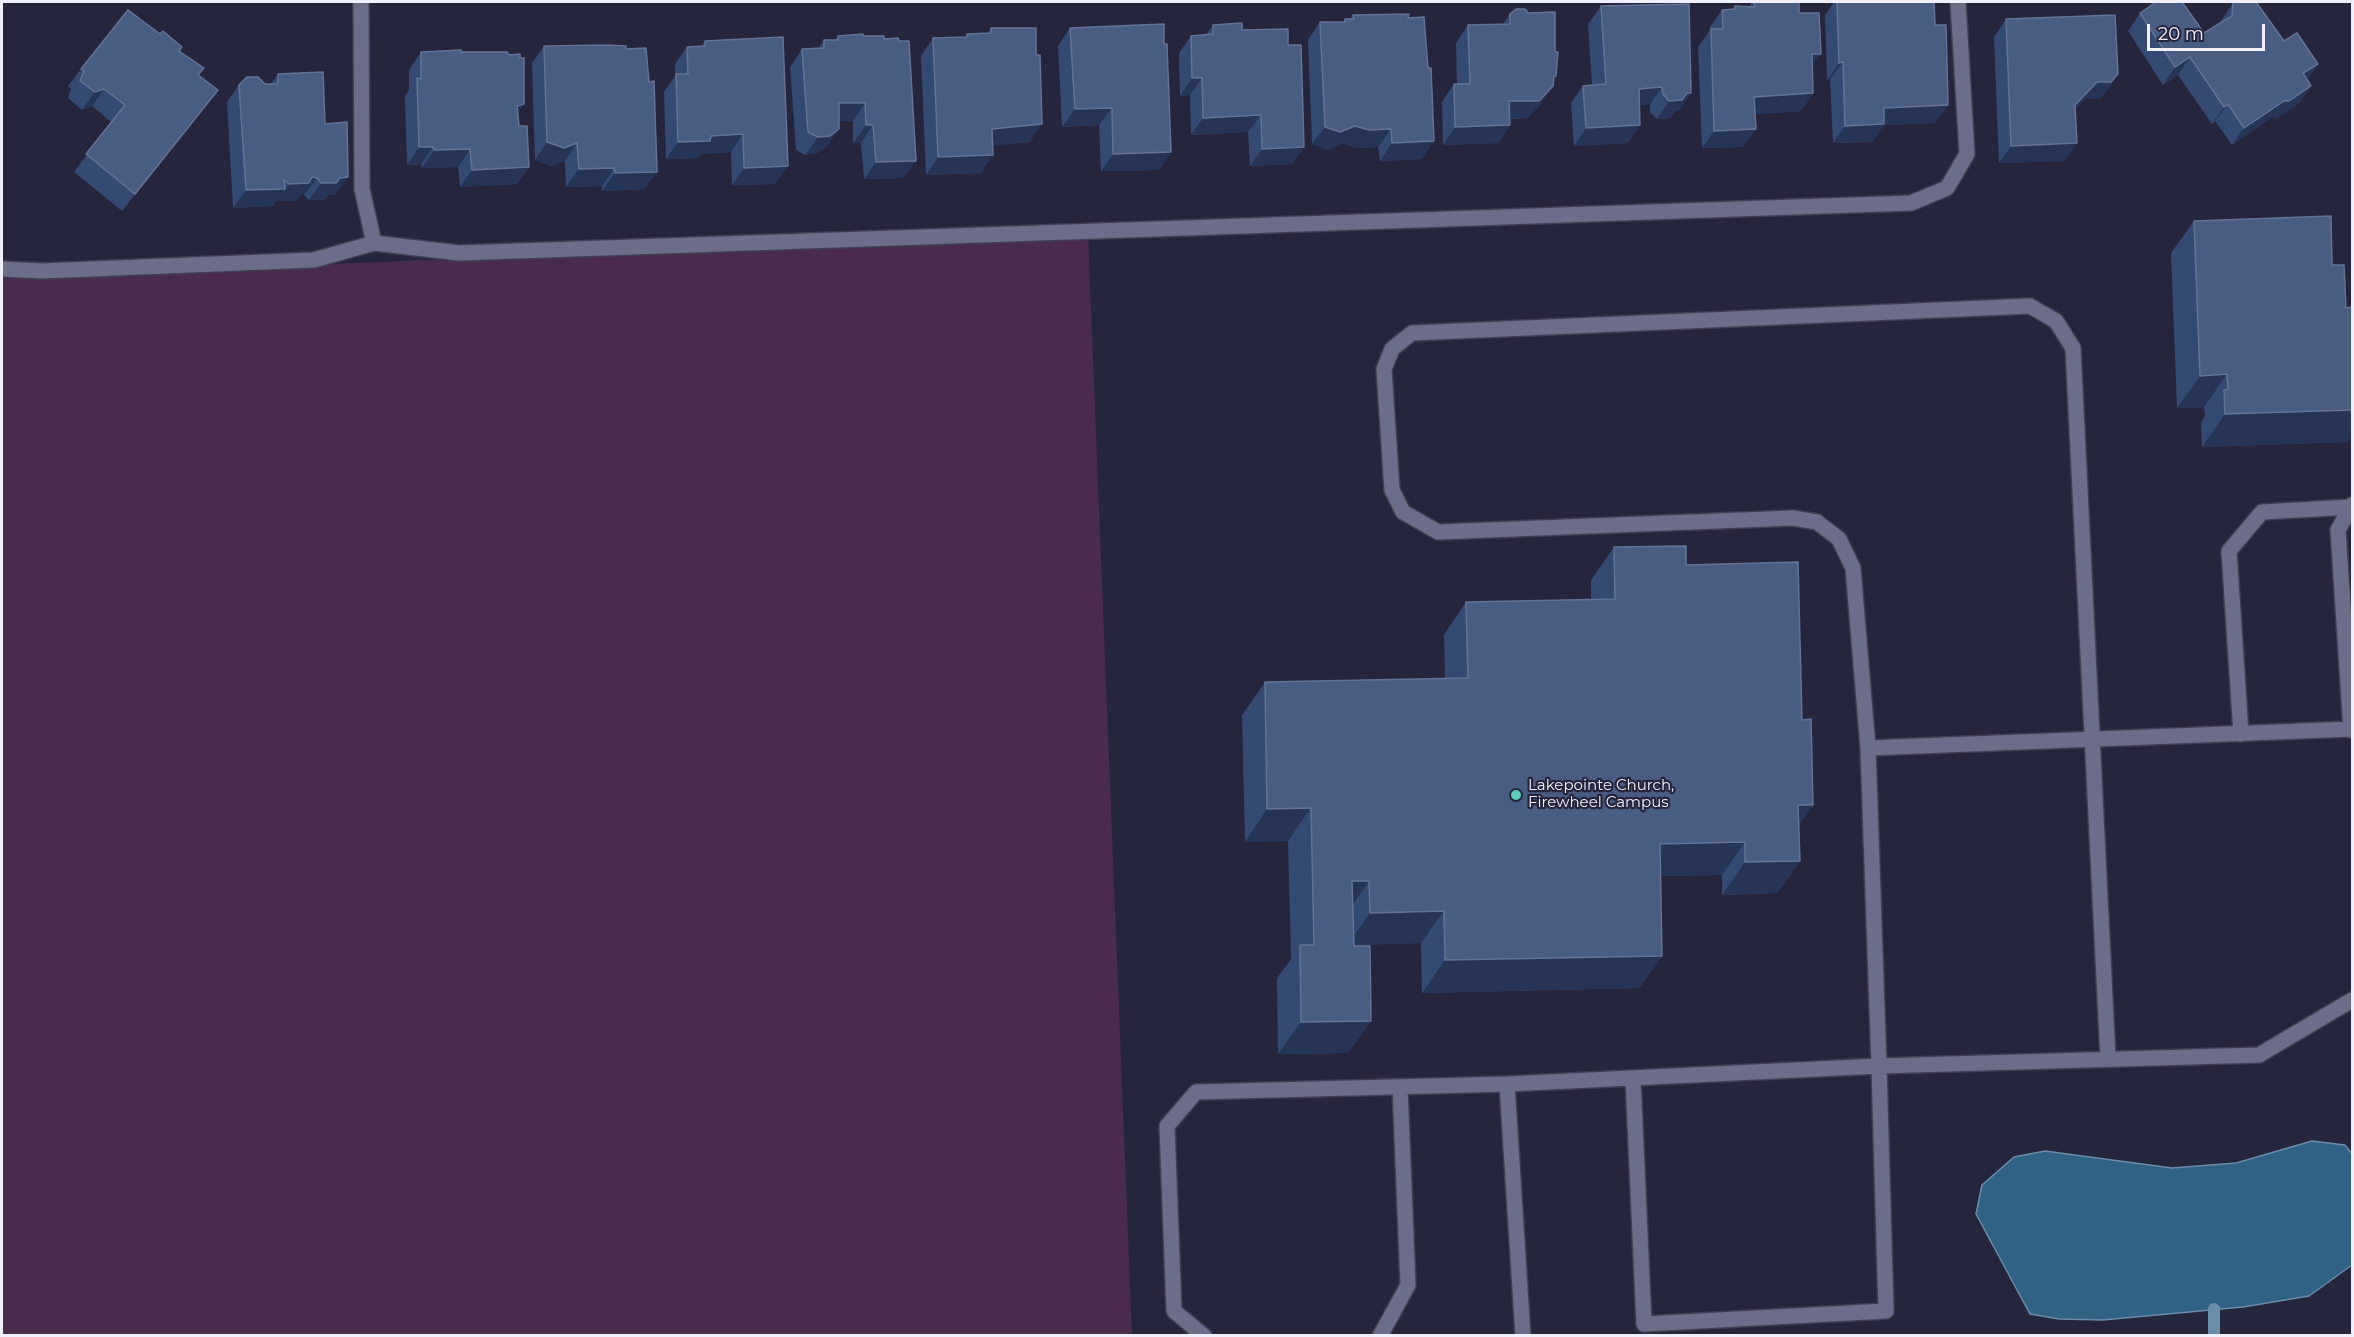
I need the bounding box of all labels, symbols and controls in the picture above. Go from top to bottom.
scale bar [2150,12,2268,50]
text: 20 m [2158,23,2204,45]
place label: Lakepointe Church, Firewheel Campus [1528,777,1674,812]
marker: Lakepointe Church, Firewheel Campus [1509,788,1523,802]

